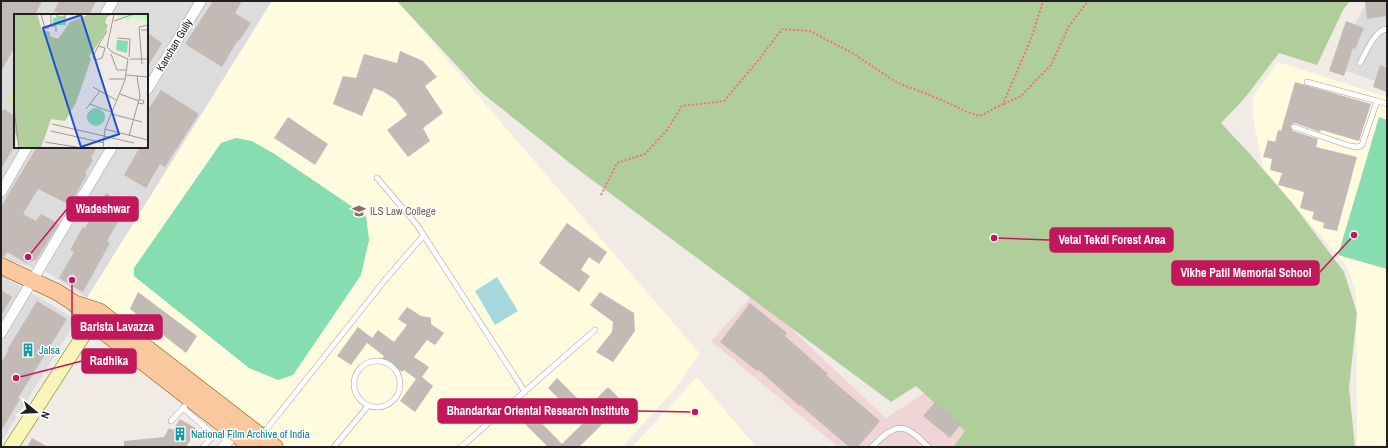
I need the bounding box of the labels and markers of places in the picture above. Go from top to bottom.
callout: Wadeshwar [67,197,138,221]
school or university icon: ILS Law College [351,203,367,219]
place label: ILS Law College [370,204,436,218]
callout: Vetal Tekdi Forest Area [1050,228,1173,252]
callout: Vikhe Patil Memorial School [1172,261,1319,285]
callout: Barista Lavazza [72,315,162,339]
building icon: Jalsa [20,342,36,358]
place label: Jalsa [39,343,60,357]
callout: Radhika [82,349,136,373]
callout: Bhandarkar Oriental Research Institute [438,399,637,423]
building icon: National Film Archive of India [172,426,188,442]
place label: National Film Archive of India [191,427,310,441]

